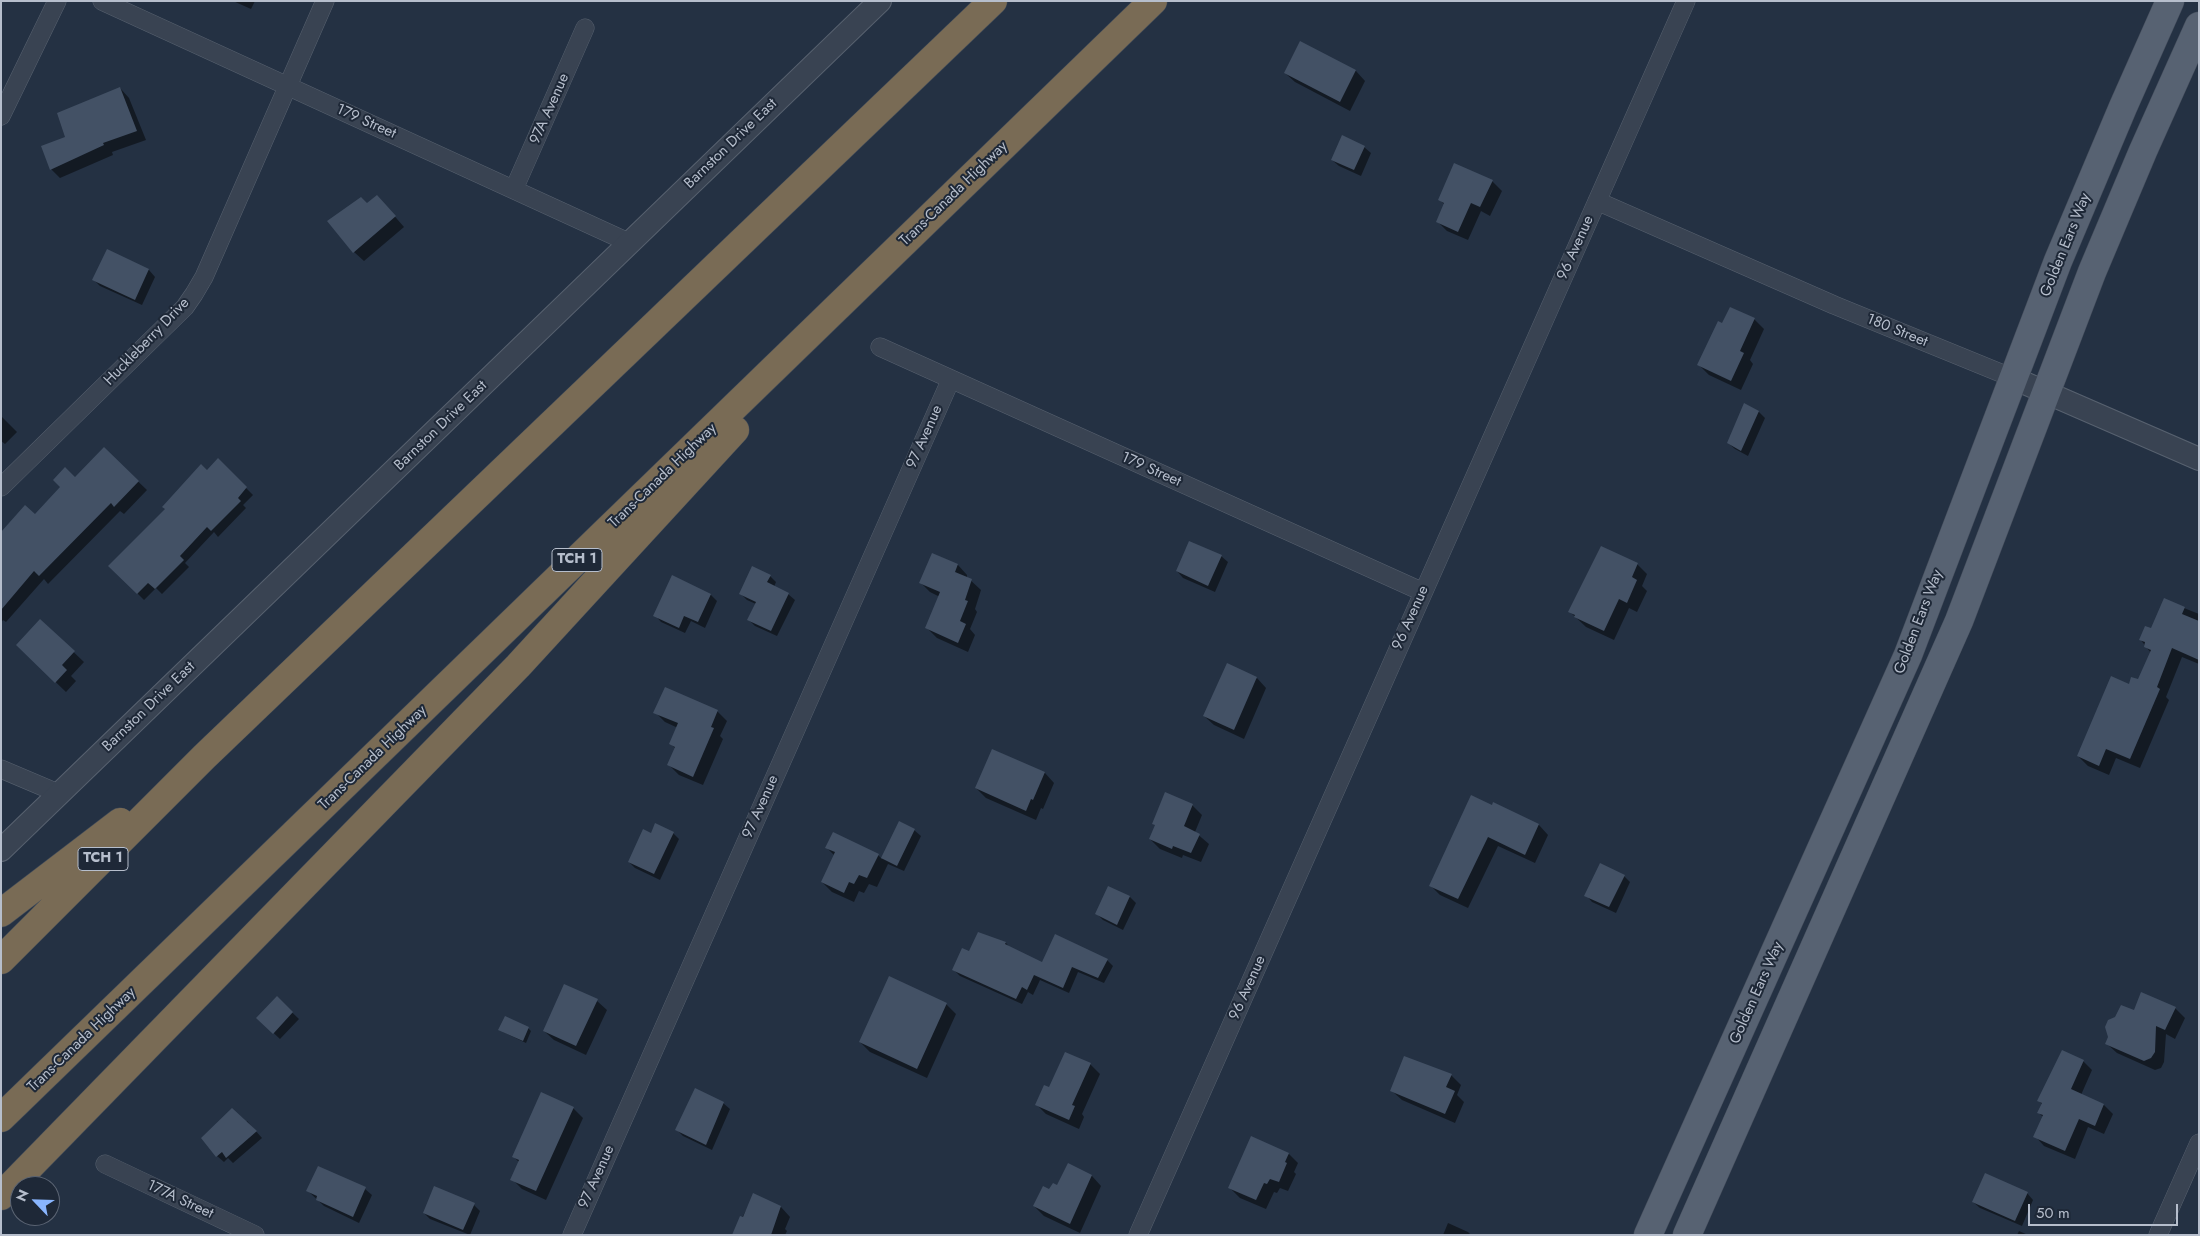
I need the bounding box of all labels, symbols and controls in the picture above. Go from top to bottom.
street label: 97A Avenue [526,71,574,147]
street label: Barnston Drive East [681,95,781,193]
street label: 179 Street [333,101,399,143]
street label: Trans-Canada Highway [896,138,1012,250]
street label: Golden Ears Way [2037,191,2095,299]
street label: 96 Avenue [1554,213,1598,283]
street label: Huckleberry Drive [101,294,193,390]
street label: 180 Street [1864,311,1930,351]
street label: Barnston Drive East [391,377,491,475]
street label: 97 Avenue [903,403,947,471]
street label: Trans-Canada Highway [605,420,721,532]
street label: 179 Street [1118,449,1184,491]
road number: TCH 1 [552,548,602,572]
street label: Golden Ears Way [1891,567,1947,677]
street label: 96 Avenue [1389,583,1433,653]
street label: Barnston Drive East [99,658,199,756]
street label: Trans-Canada Highway [315,702,431,814]
street label: 97 Avenue [739,773,783,841]
road number: TCH 1 [78,848,128,871]
street label: Golden Ears Way [1726,939,1788,1047]
street label: 96 Avenue [1226,953,1270,1023]
street label: Trans-Canada Highway [24,984,140,1096]
street label: 97 Avenue [575,1143,619,1211]
north arrow [10,1176,60,1226]
street label: 177A Street [144,1177,216,1223]
text: N [11,1186,34,1204]
scale bar [2030,1194,2180,1226]
text: 50 m [2036,1202,2070,1224]

